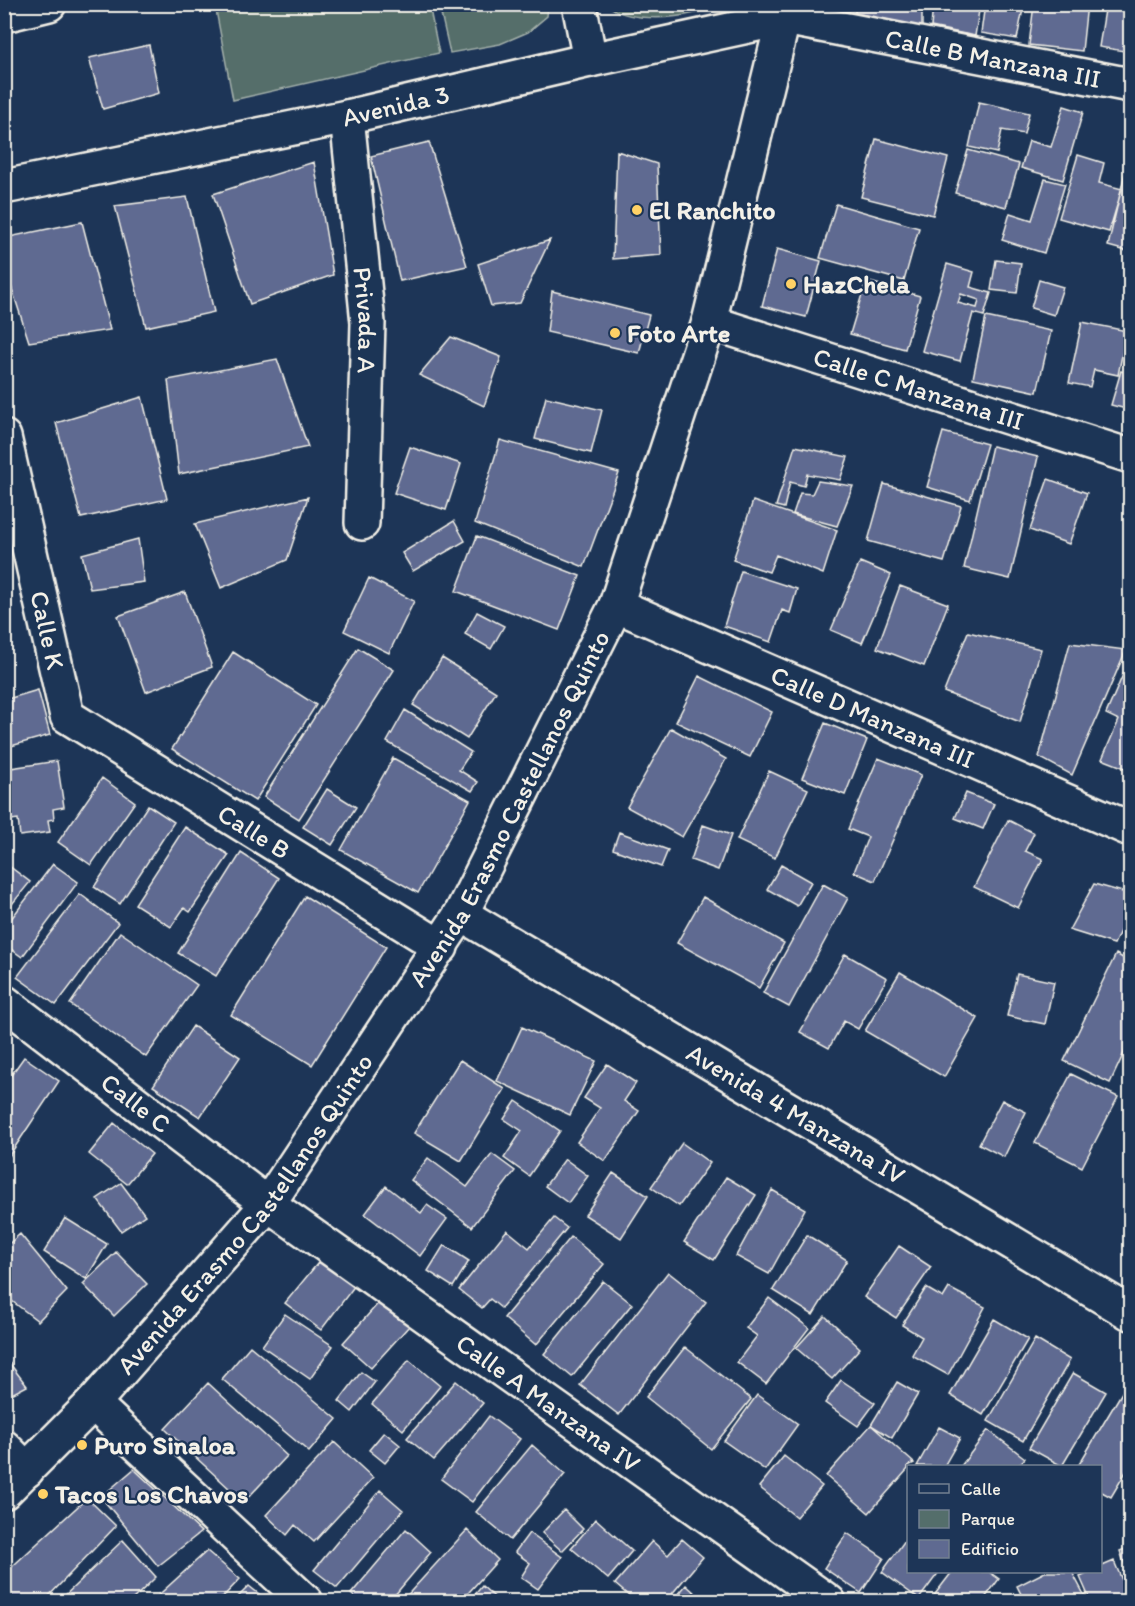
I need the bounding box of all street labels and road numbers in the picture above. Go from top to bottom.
street label: Calle B Manzana III [882,22,1103,95]
street label: Avenida 3 [339,78,452,134]
street label: Privada A [346,265,384,374]
street label: Calle C Manzana III [809,340,1028,437]
street label: Calle K [23,588,72,672]
street label: Avenida Erasmo Castellanos Quinto [401,625,617,993]
street label: Calle D Manzana III [766,658,979,775]
street label: Calle B [212,797,296,866]
street label: Avenida 4 Manzana IV [681,1036,911,1191]
street label: Avenida Erasmo Castellanos Quinto [110,1047,380,1381]
street label: Calle C [94,1066,177,1140]
street label: Calle A Manzana IV [450,1327,646,1479]

